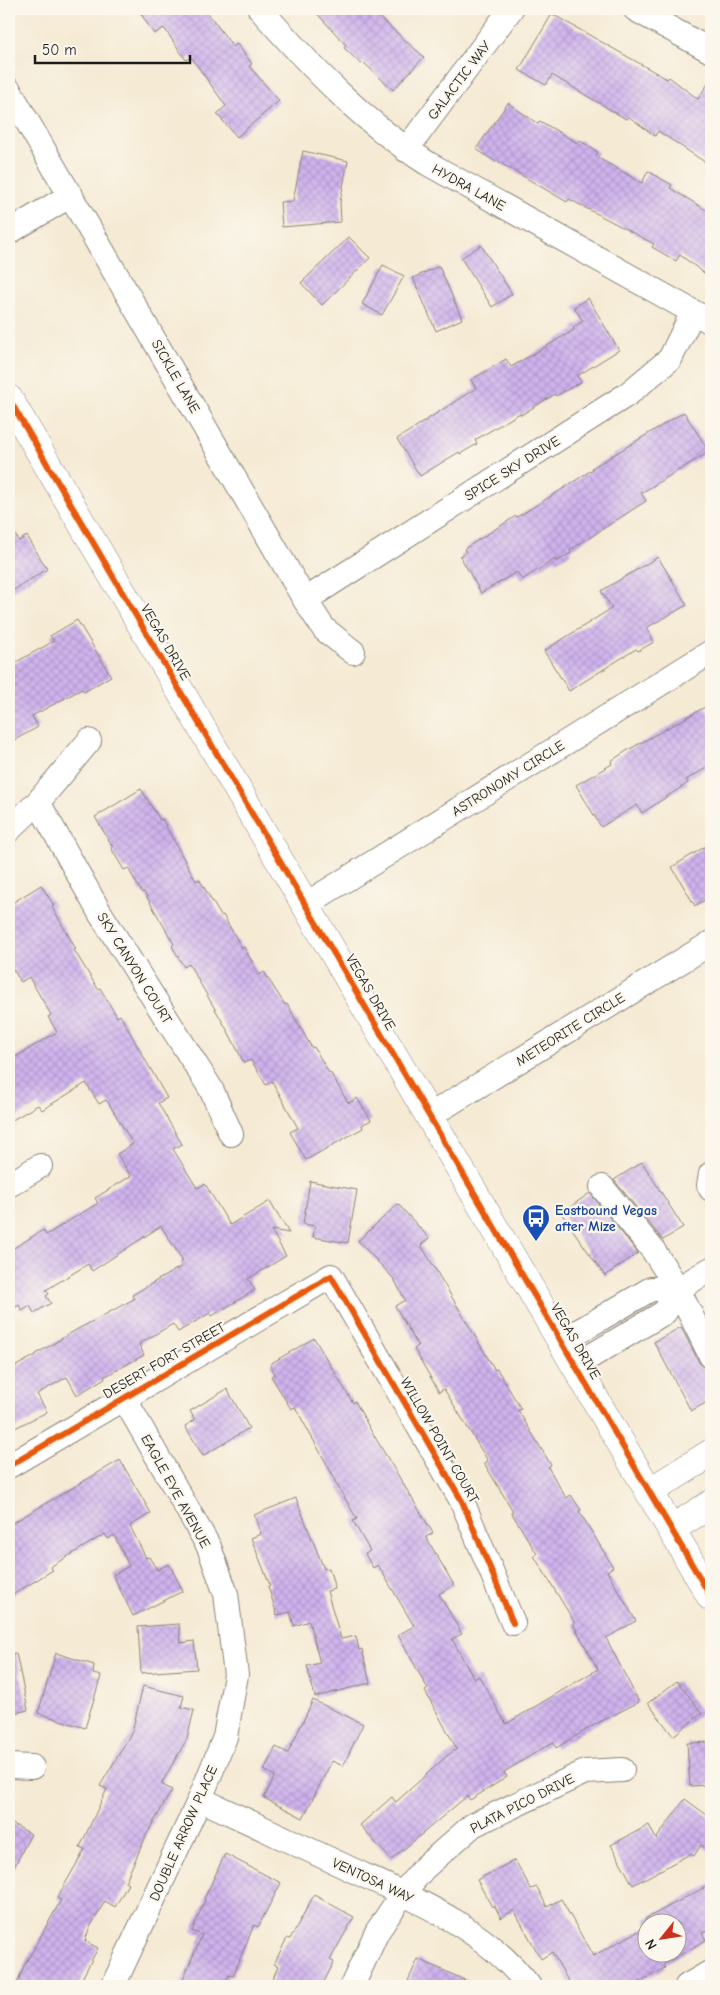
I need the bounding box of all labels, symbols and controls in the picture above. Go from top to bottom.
scale bar [35,32,190,64]
street label: GALACTIC WAY [424,37,495,123]
text: 50 m [42,41,77,59]
street label: HYDRA LANE [429,160,508,215]
street label: SICKLE LANE [148,336,203,416]
street label: SPICE SKY DRIVE [461,432,563,505]
street label: VEGAS DRIVE [137,601,194,683]
street label: ASTRONOMY CIRCLE [449,737,568,820]
street label: SKY CANYON COURT [93,909,176,1028]
street label: VEGAS DRIVE [342,951,399,1033]
street label: METEORITE CIRCLE [513,989,628,1070]
place label: Eastbound Vegas after Mize [555,1202,657,1235]
bus stop icon: Eastbound Vegas after Mize [521,1203,551,1242]
street label: VEGAS DRIVE [547,1300,604,1382]
street label: DESERT FORT STREET [100,1318,229,1402]
street label: WILLOW POINT COURT [397,1374,483,1507]
street label: EAGLE EYE AVENUE [137,1431,214,1551]
street label: DOUBLE ARROW PLACE [146,1763,221,1904]
street label: PLATA PICO DRIVE [467,1770,577,1837]
street label: VENTOSA WAY [329,1854,417,1907]
north arrow [638,1912,688,1962]
text: N [642,1936,661,1952]

